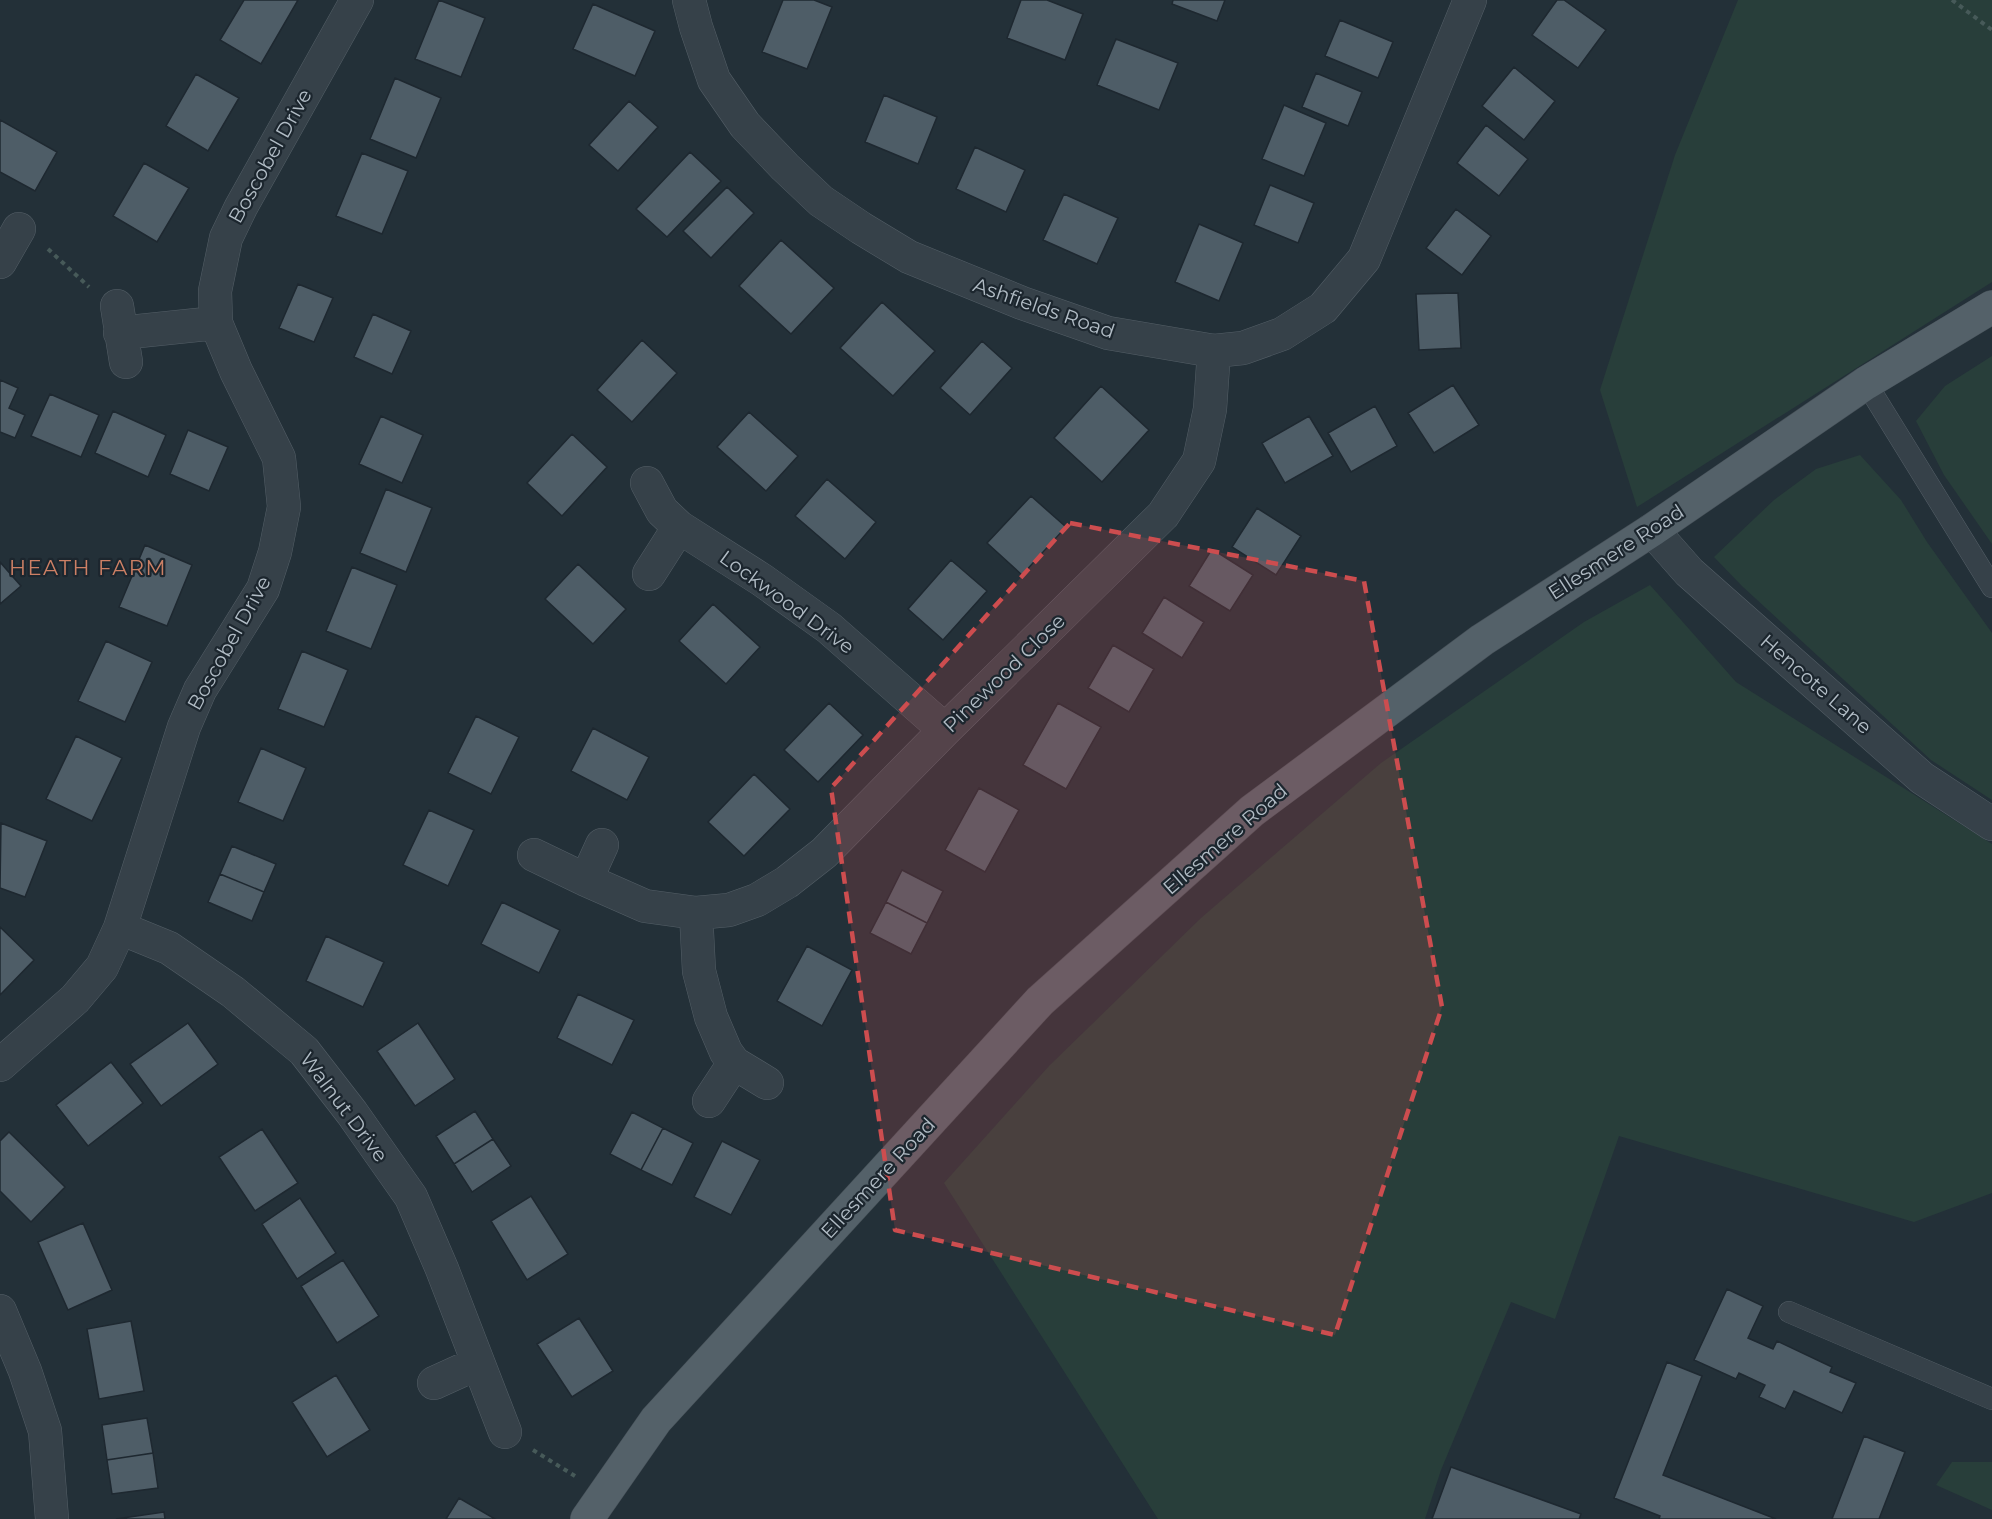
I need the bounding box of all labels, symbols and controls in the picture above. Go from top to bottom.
street label: Boscobel Drive [223,85,317,227]
street label: Ashfields Road [970,273,1118,343]
street label: Ellesmere Road [1544,499,1688,605]
street label: Lockwood Drive [715,545,859,659]
district label: HEATH FARM [9,555,167,580]
street label: Boscobel Drive [182,572,276,714]
street label: Pinewood Close [938,609,1070,737]
street label: Hencote Lane [1755,629,1877,739]
street label: Ellesmere Road [1158,779,1292,899]
street label: Walnut Drive [295,1047,393,1167]
street label: Ellesmere Road [816,1113,940,1243]

